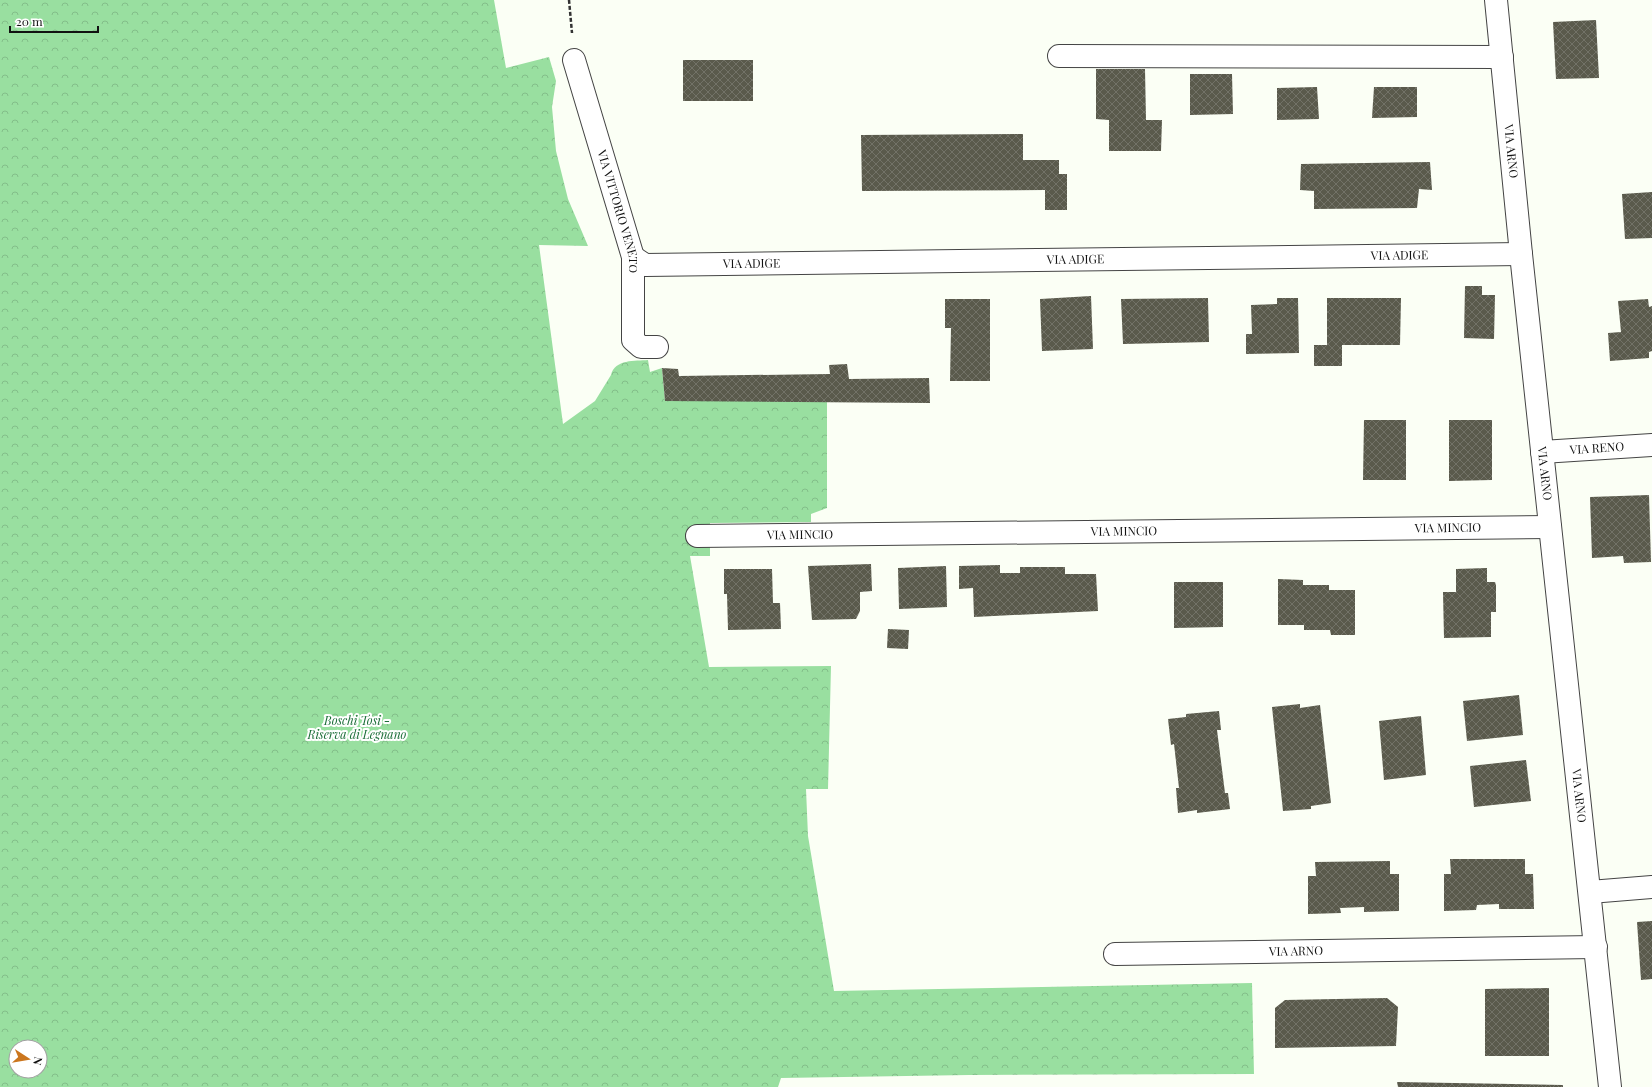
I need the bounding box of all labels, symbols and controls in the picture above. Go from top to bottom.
scale bar [10,8,98,34]
text: 20 m [16,13,43,29]
street label: VIA ARNO [1501,122,1523,179]
street label: VIA VITTORIO VENETO [594,147,642,273]
street label: VIA ADIGE [1370,246,1428,263]
street label: VIA ADIGE [1046,250,1104,267]
street label: VIA ADIGE [722,254,780,271]
street label: VIA RENO [1568,438,1625,457]
street label: VIA ARNO [1535,445,1556,501]
street label: VIA MINCIO [1414,519,1481,535]
street label: VIA MINCIO [1090,522,1157,539]
street label: VIA MINCIO [766,526,833,542]
park label: Boschi Tosi - Riserva di Legnano [307,712,407,742]
street label: VIA ARNO [1569,767,1591,823]
street label: VIA ARNO [1268,942,1323,959]
north arrow [8,1039,48,1079]
text: N [30,1056,46,1067]

